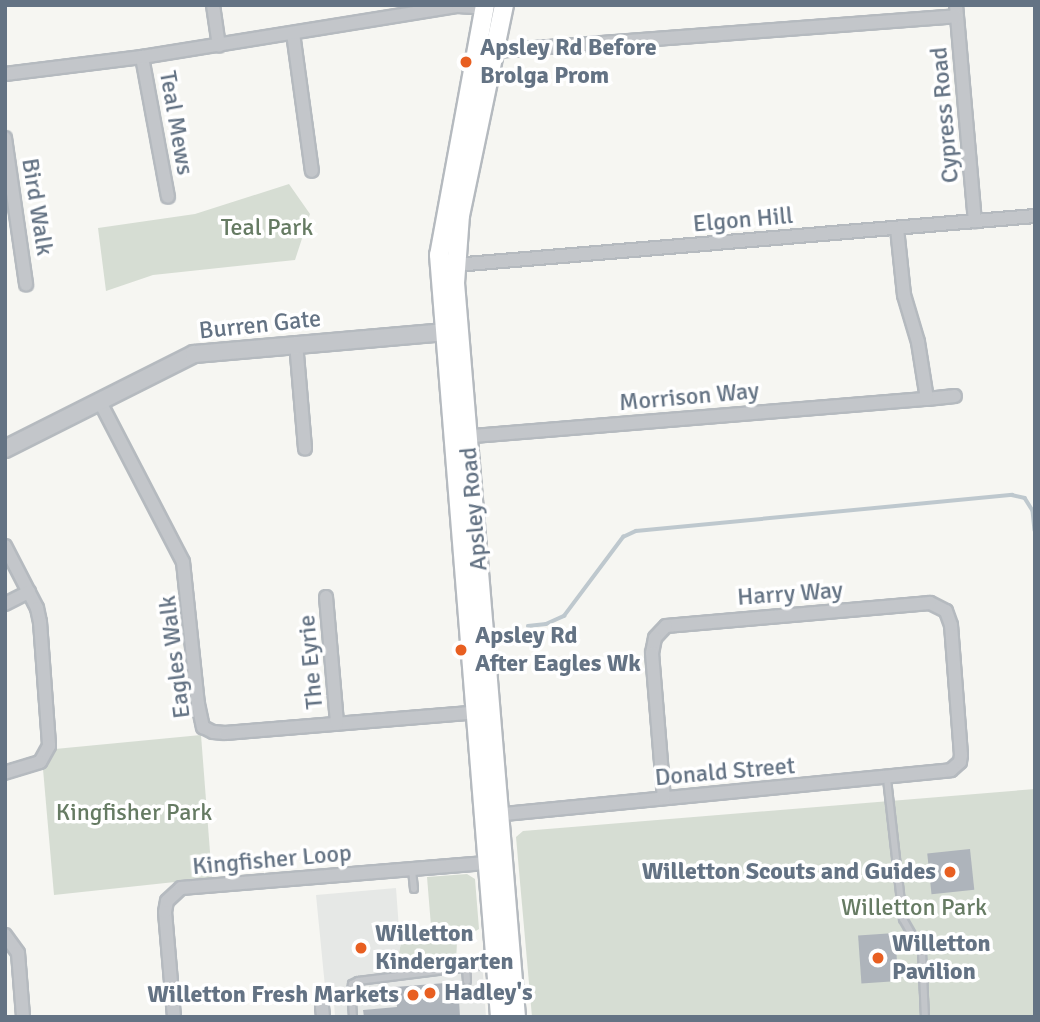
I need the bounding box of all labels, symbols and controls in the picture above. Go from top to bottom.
place label: Apsley Rd Before Brolga Prom [480,34,657,90]
street label: Cypress Road [925,46,965,184]
marker: Apsley Rd Before Brolga Prom [458,54,474,70]
street label: Teal Mews [153,69,199,177]
street label: Bird Walk [15,156,59,258]
street label: Elgon Hill [692,201,794,239]
park label: Teal Park [221,214,313,242]
street label: Burren Gate [197,304,323,346]
street label: Morrison Way [618,377,760,417]
street label: Apsley Road [454,446,494,572]
street label: Harry Way [736,576,844,612]
street label: Eagles Walk [153,594,197,720]
street label: The Eyrie [293,614,329,710]
place label: Apsley Rd After Eagles Wk [475,622,641,678]
marker: Apsley Rd After Eagles Wk [453,642,469,658]
street label: Donald Street [654,752,796,792]
park label: Kingfisher Park [56,799,212,827]
street label: Kingfisher Loop [191,839,353,881]
place label: Willetton Scouts and Guides [642,858,936,886]
marker: Willetton Scouts and Guides [942,864,958,880]
park label: Willetton Park [841,894,987,922]
place label: Willetton Kindergarten [375,920,514,976]
place label: Willetton Pavilion [892,930,991,986]
marker: Willetton Kindergarten [353,940,369,956]
marker: Willetton Pavilion [870,950,886,966]
place label: Hadley's [444,979,533,1007]
place label: Willetton Fresh Markets [147,981,399,1009]
marker: Hadley's [422,985,438,1001]
marker: Willetton Fresh Markets [405,987,421,1003]

